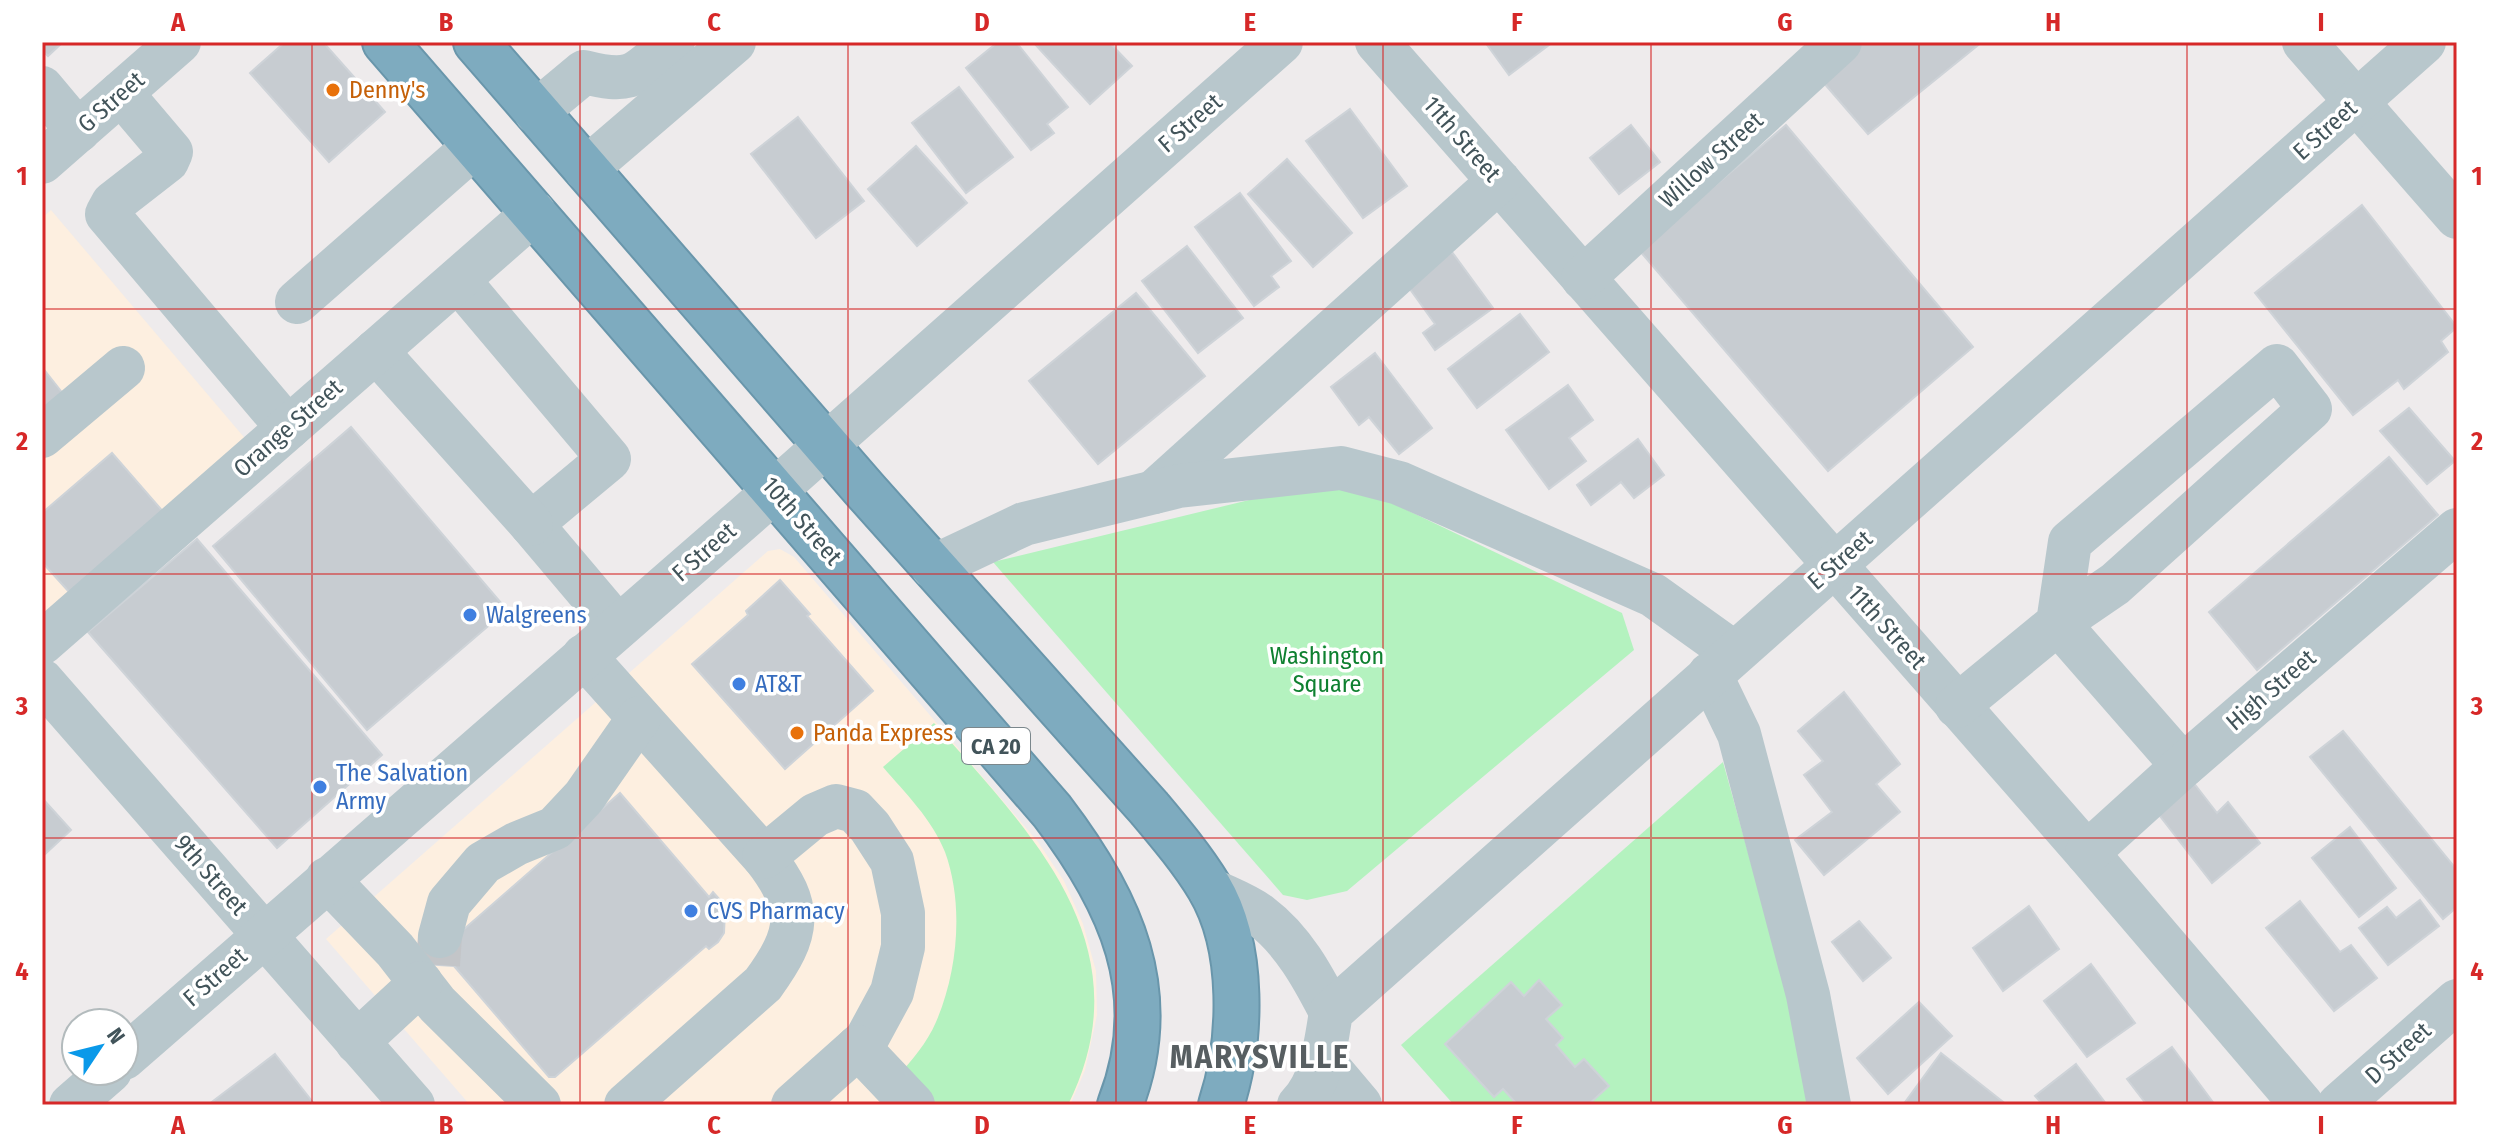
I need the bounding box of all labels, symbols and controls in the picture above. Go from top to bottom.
text: A [170,7,186,38]
text: B [439,7,454,38]
text: C [707,7,721,38]
text: D [974,7,990,38]
text: E [1244,7,1256,38]
text: F [1511,7,1523,38]
text: G [1777,7,1793,38]
text: H [2045,7,2061,38]
text: I [2318,7,2325,38]
street label: G Street [72,66,150,138]
place label: Denny's [349,76,426,104]
marker: Denny's [324,81,342,99]
street label: F Street [1152,88,1228,158]
street label: 11th Street [1417,91,1507,187]
street label: E Street [2287,94,2363,166]
street label: Willow Street [1653,106,1769,214]
text: 1 [17,161,28,192]
text: 1 [2472,161,2483,192]
street label: Orange Street [228,373,348,483]
text: 2 [15,426,28,457]
text: 2 [2470,426,2483,457]
street label: 10th Street [756,471,848,571]
street label: F Street [666,517,742,587]
street label: E Street [1802,524,1878,595]
street label: 11th Street [1842,579,1932,675]
place label: Walgreens [486,601,587,629]
marker: Walgreens [461,606,479,624]
park label: Washington Square [1270,642,1384,698]
street label: High Street [2221,644,2321,736]
place label: AT&T [755,670,802,698]
marker: AT&T [730,675,748,693]
text: 3 [15,691,28,722]
text: 3 [2470,691,2483,722]
place label: Panda Express [813,719,953,747]
marker: Panda Express [788,724,806,742]
road number: CA 20 [962,728,1030,764]
place label: The Salvation Army [336,759,468,815]
marker: The Salvation Army [311,778,329,796]
street label: 9th Street [169,829,253,921]
place label: CVS Pharmacy [707,897,845,925]
marker: CVS Pharmacy [682,902,700,920]
street label: F Street [177,942,253,1012]
text: 4 [15,956,29,987]
text: 4 [2470,956,2484,987]
north arrow [60,1007,140,1087]
street label: D Street [2359,1016,2437,1090]
text: N [101,1023,131,1049]
district label: MARYSVILLE [1170,1038,1350,1076]
text: A [170,1110,186,1141]
text: B [439,1110,454,1141]
text: C [707,1110,721,1141]
text: D [974,1110,990,1141]
text: E [1244,1110,1256,1141]
text: F [1511,1110,1523,1141]
text: G [1777,1110,1793,1141]
text: H [2045,1110,2061,1141]
text: I [2318,1110,2325,1141]

